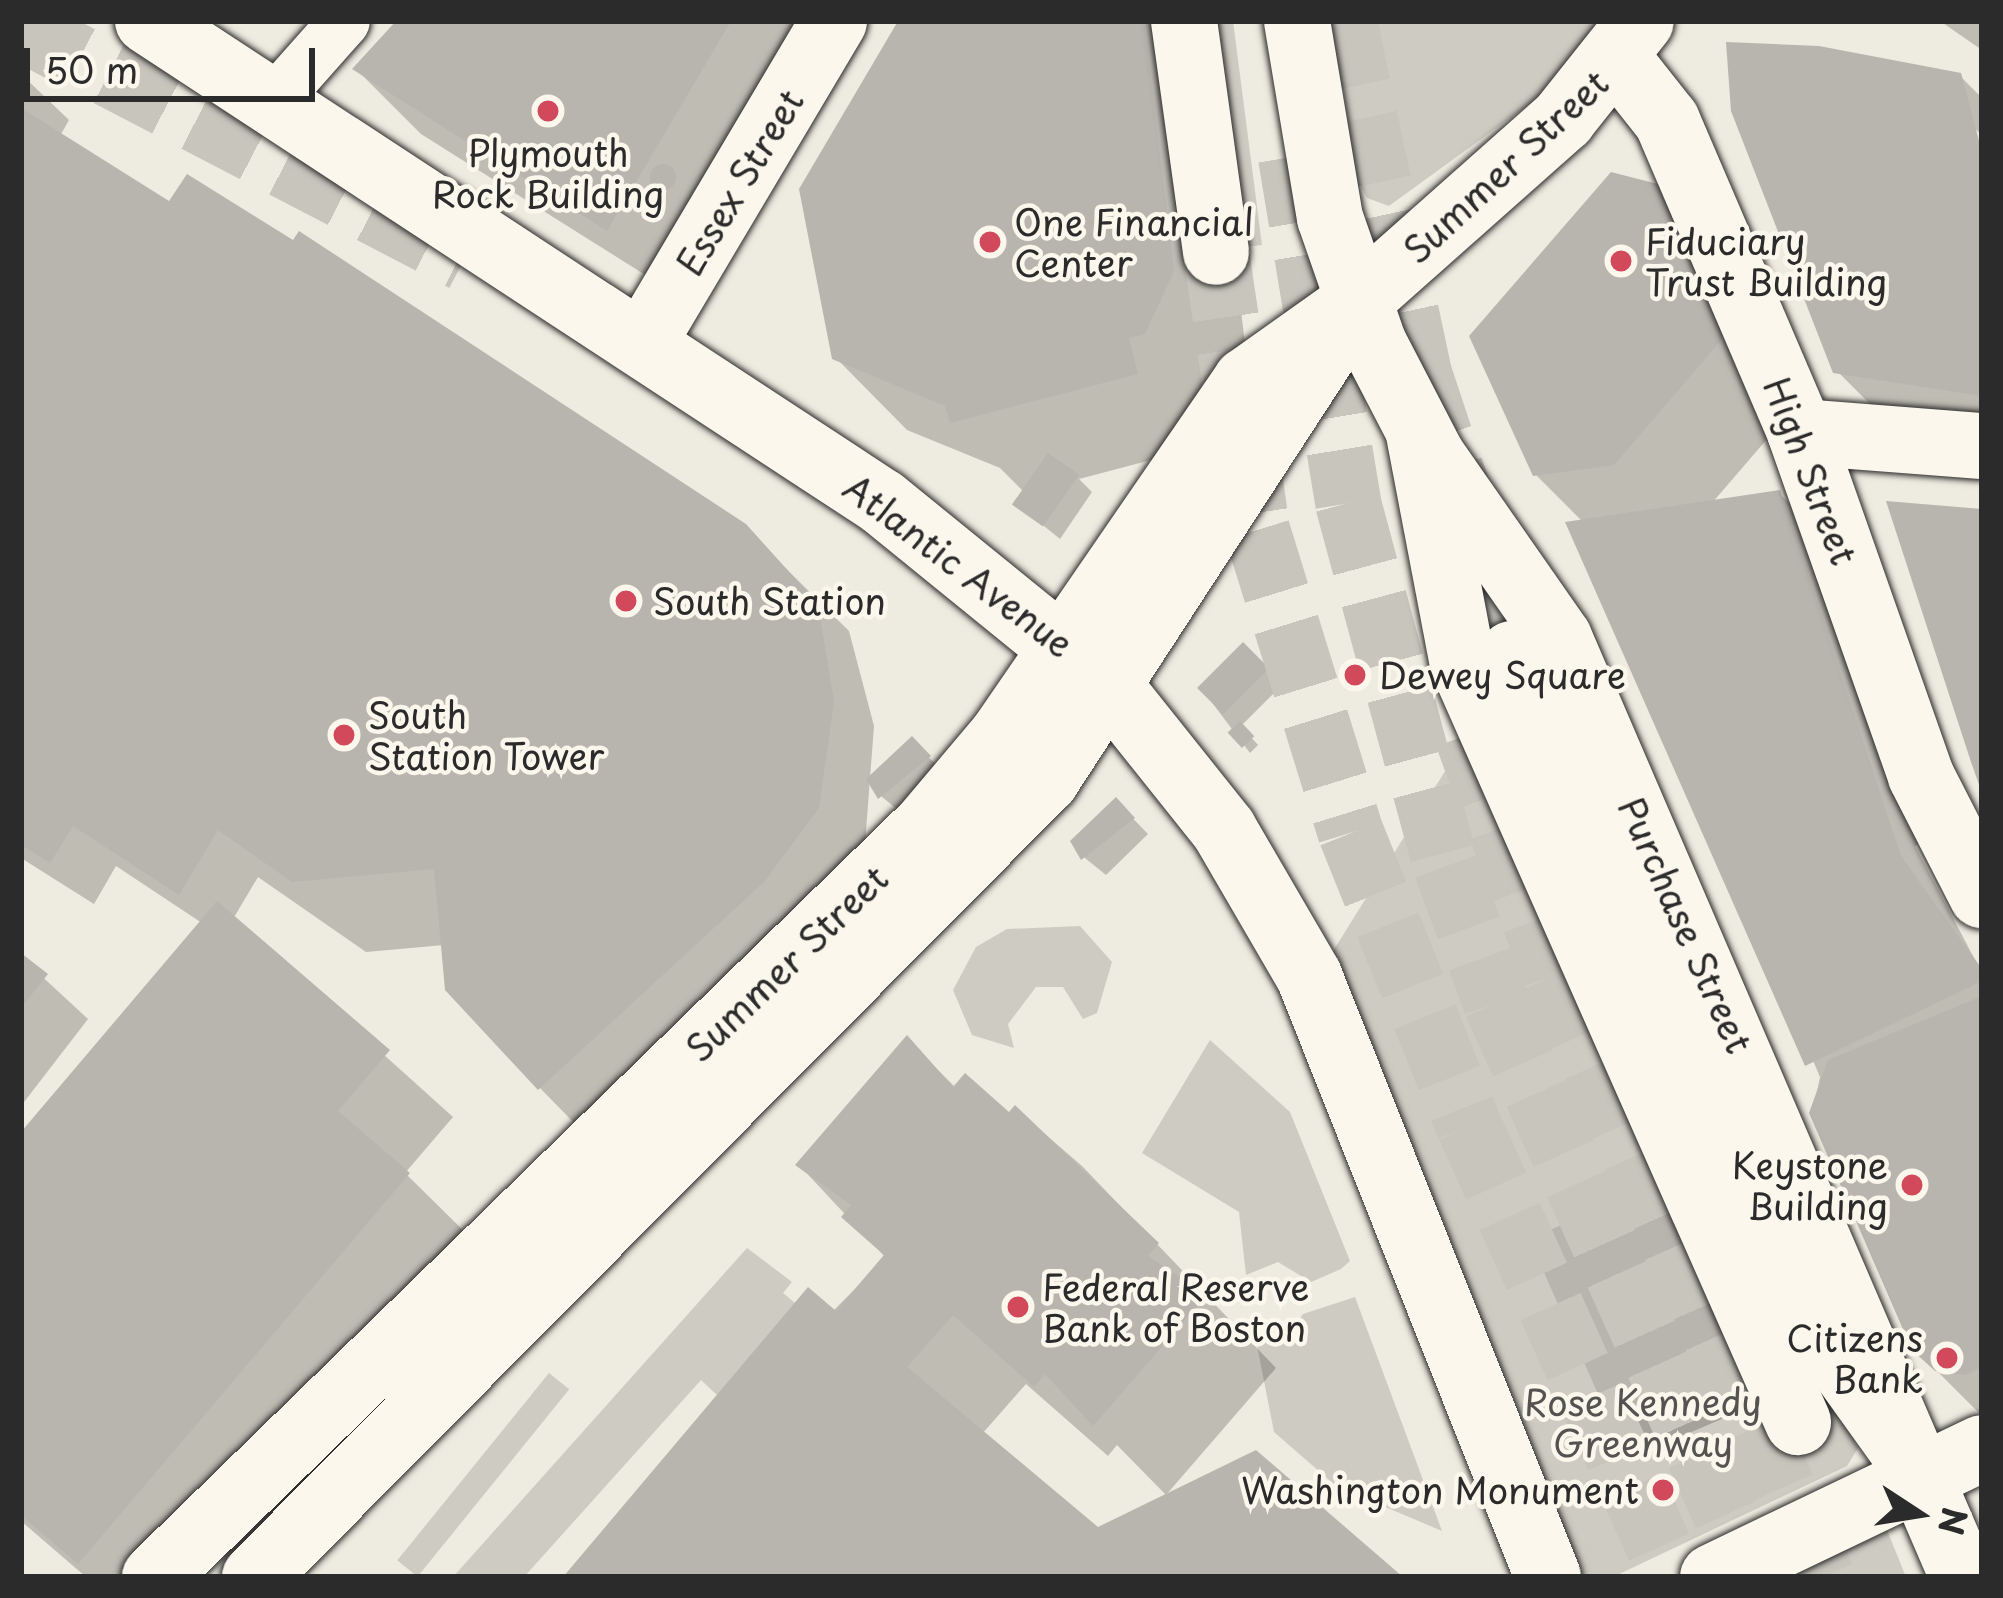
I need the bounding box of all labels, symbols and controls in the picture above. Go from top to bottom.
scale bar [30,24,321,98]
text: 50 m [45,42,138,96]
street label: Summer Street [1394,60,1616,272]
street label: Essex Street [666,80,812,284]
marker: Plymouth Rock Building [535,98,561,124]
place label: Plymouth Rock Building [430,130,666,215]
place label: One Financial Center [1014,199,1256,284]
place label: Fiduciary Trust Building [1645,218,1888,303]
marker: One Financial Center [977,229,1003,255]
marker: Fiduciary Trust Building [1608,248,1634,274]
street label: High Street [1755,370,1867,572]
street label: Atlantic Avenue [837,466,1081,664]
place label: South Station [653,579,888,623]
marker: South Station [610,585,642,617]
place label: Dewey Square [1379,653,1628,697]
marker: Dewey Square [1342,662,1368,688]
place label: South Station Tower [368,692,605,777]
marker: South Station Tower [331,722,357,748]
street label: Purchase Street [1610,790,1762,1060]
street label: Summer Street [676,856,896,1070]
place label: Keystone Building [1732,1142,1888,1227]
marker: Keystone Building [1899,1172,1925,1198]
place label: Federal Reserve Bank of Boston [1042,1264,1310,1349]
marker: Federal Reserve Bank of Boston [1005,1294,1031,1320]
place label: Citizens Bank [1786,1315,1923,1400]
marker: Citizens Bank [1934,1345,1960,1371]
park label: Rose Kennedy Greenway [1524,1379,1762,1464]
north arrow [1859,1454,1979,1574]
place label: Washington Monument [1241,1468,1639,1512]
marker: Washington Monument [1650,1477,1676,1503]
text: N [1927,1503,1981,1539]

